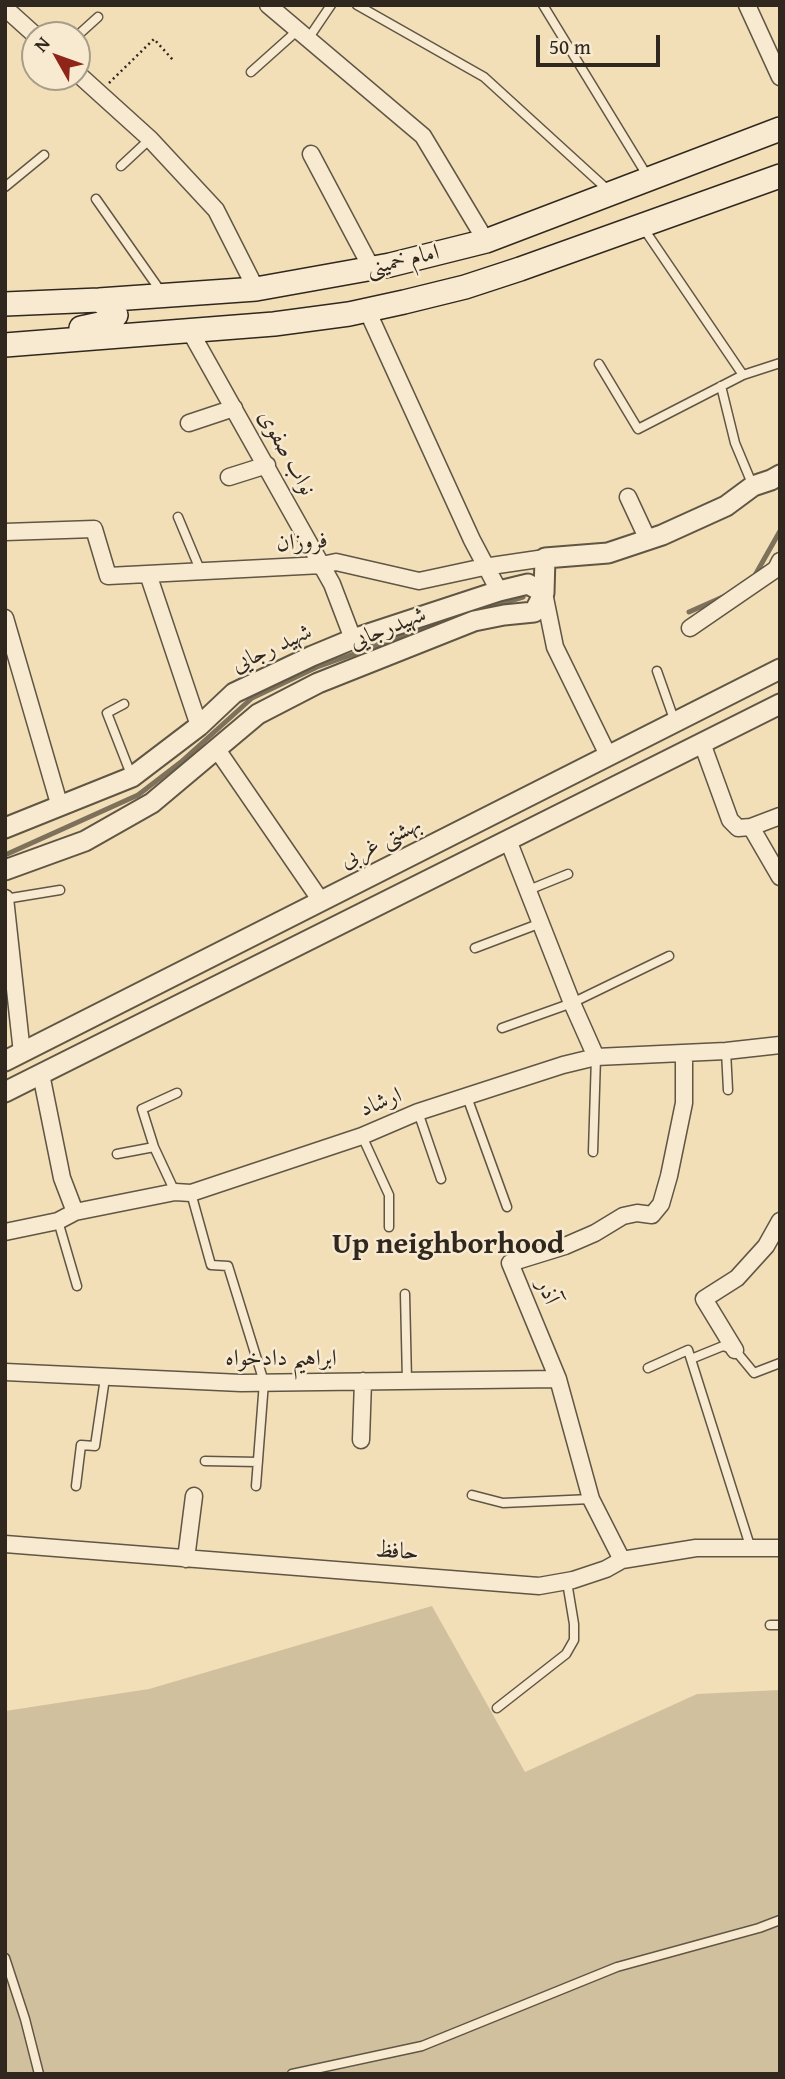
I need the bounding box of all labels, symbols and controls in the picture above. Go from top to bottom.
north arrow [21,21,91,91]
scale bar [540,21,664,65]
text: N [27,30,56,58]
text: 50 m [549,31,591,62]
street label: امام خمینی [364,239,442,283]
street label: نواب صفوی [251,405,321,501]
street label: فروزان [276,527,328,559]
street label: شهیدرجایی [346,601,430,657]
street label: شهید رجایی [228,618,316,680]
street label: بهشتی غربی [336,811,426,875]
street label: ارشاد [356,1082,406,1124]
district label: Up neighborhood [332,1227,564,1263]
street label: آذر [530,1275,564,1309]
street label: ابراهیم دادخواه [225,1345,337,1373]
street label: حافظ [374,1537,420,1567]

